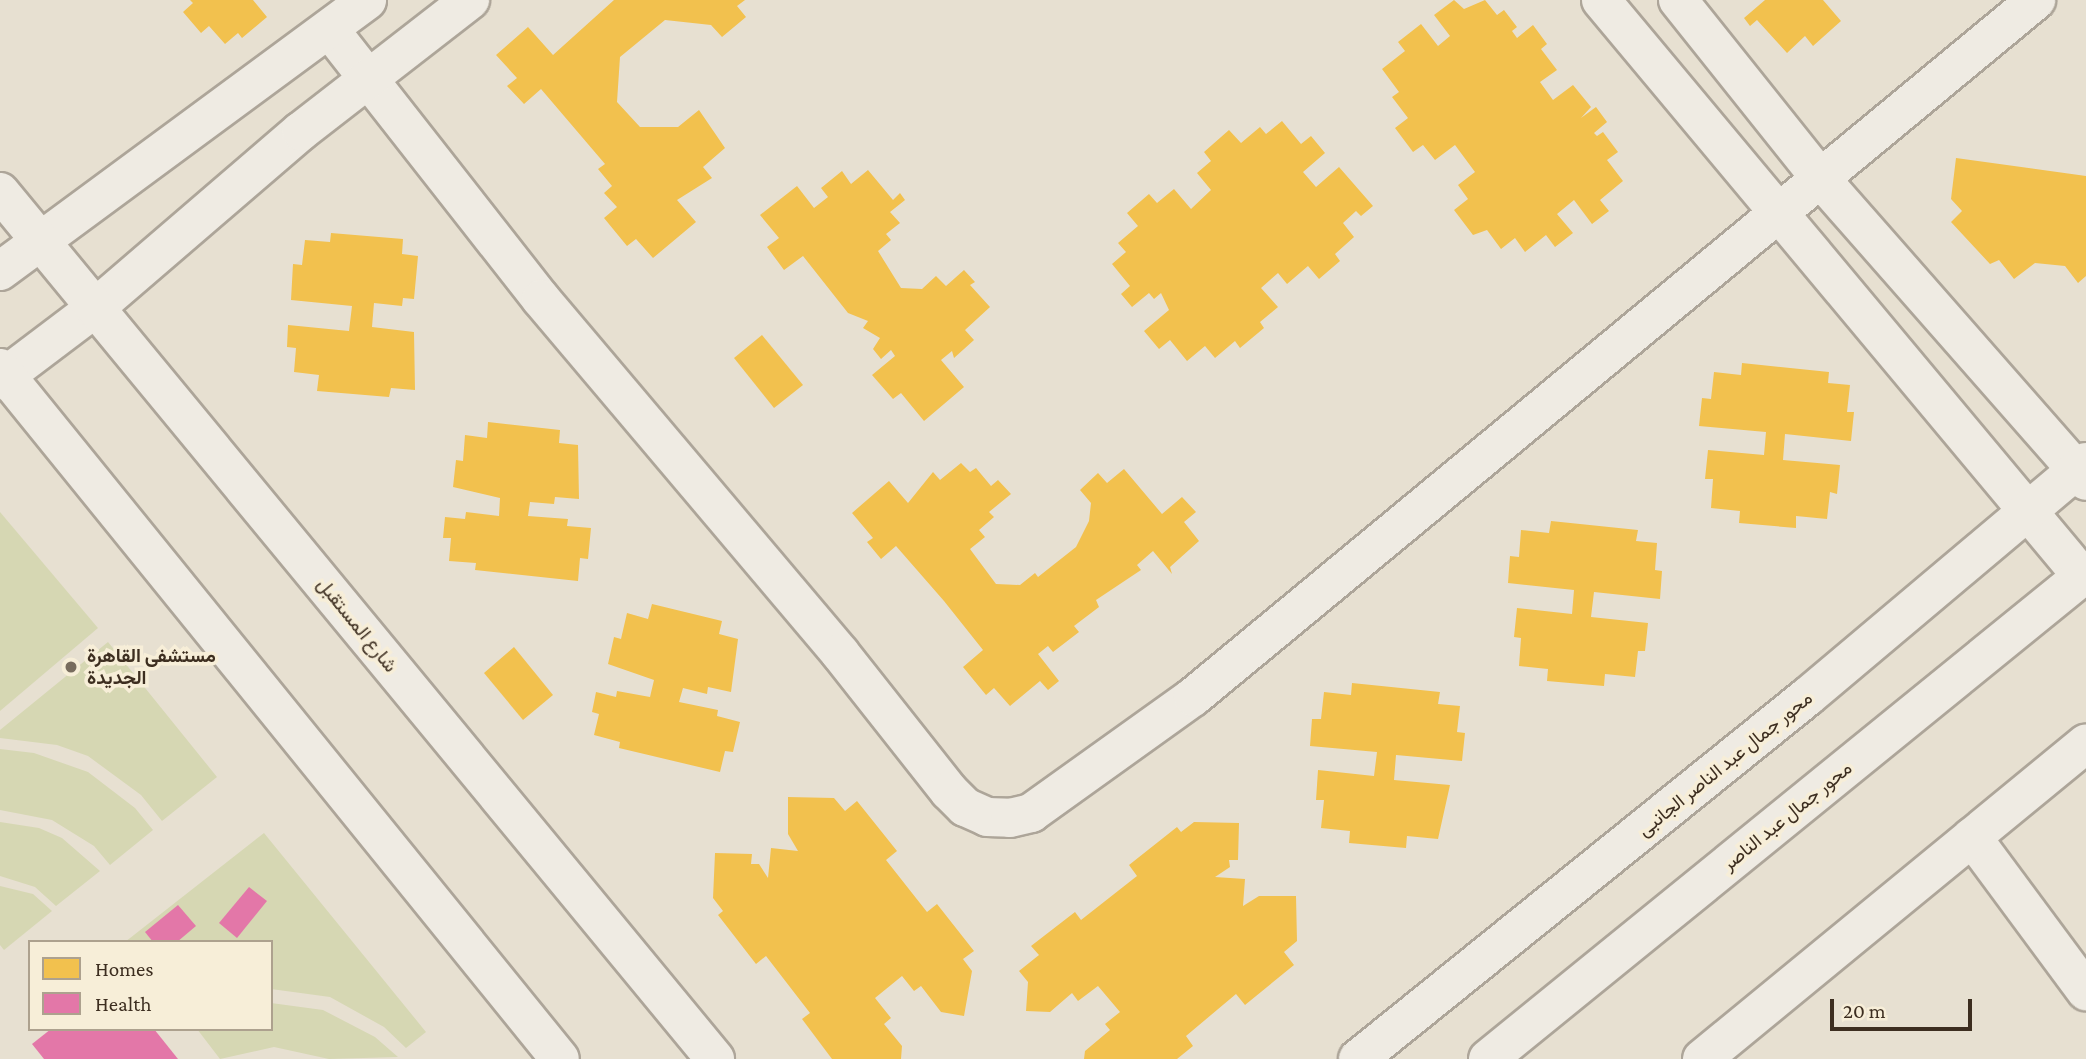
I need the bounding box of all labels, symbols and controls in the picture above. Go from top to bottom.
street label: شارع المستقبل [312,573,402,677]
place label: مستشفى القاهرة الجديدة [87,645,216,689]
marker: مستشفى القاهرة الجديدة [61,657,81,677]
street label: محور جمال عبد الناصر الجانبى [1633,687,1817,841]
street label: محور جمال عبد الناصر [1717,757,1857,875]
legend [28,940,273,1031]
text: Homes [95,957,154,981]
scale bar [1834,986,1976,1030]
text: Health [95,992,151,1016]
text: 20 m [1843,999,1886,1023]

